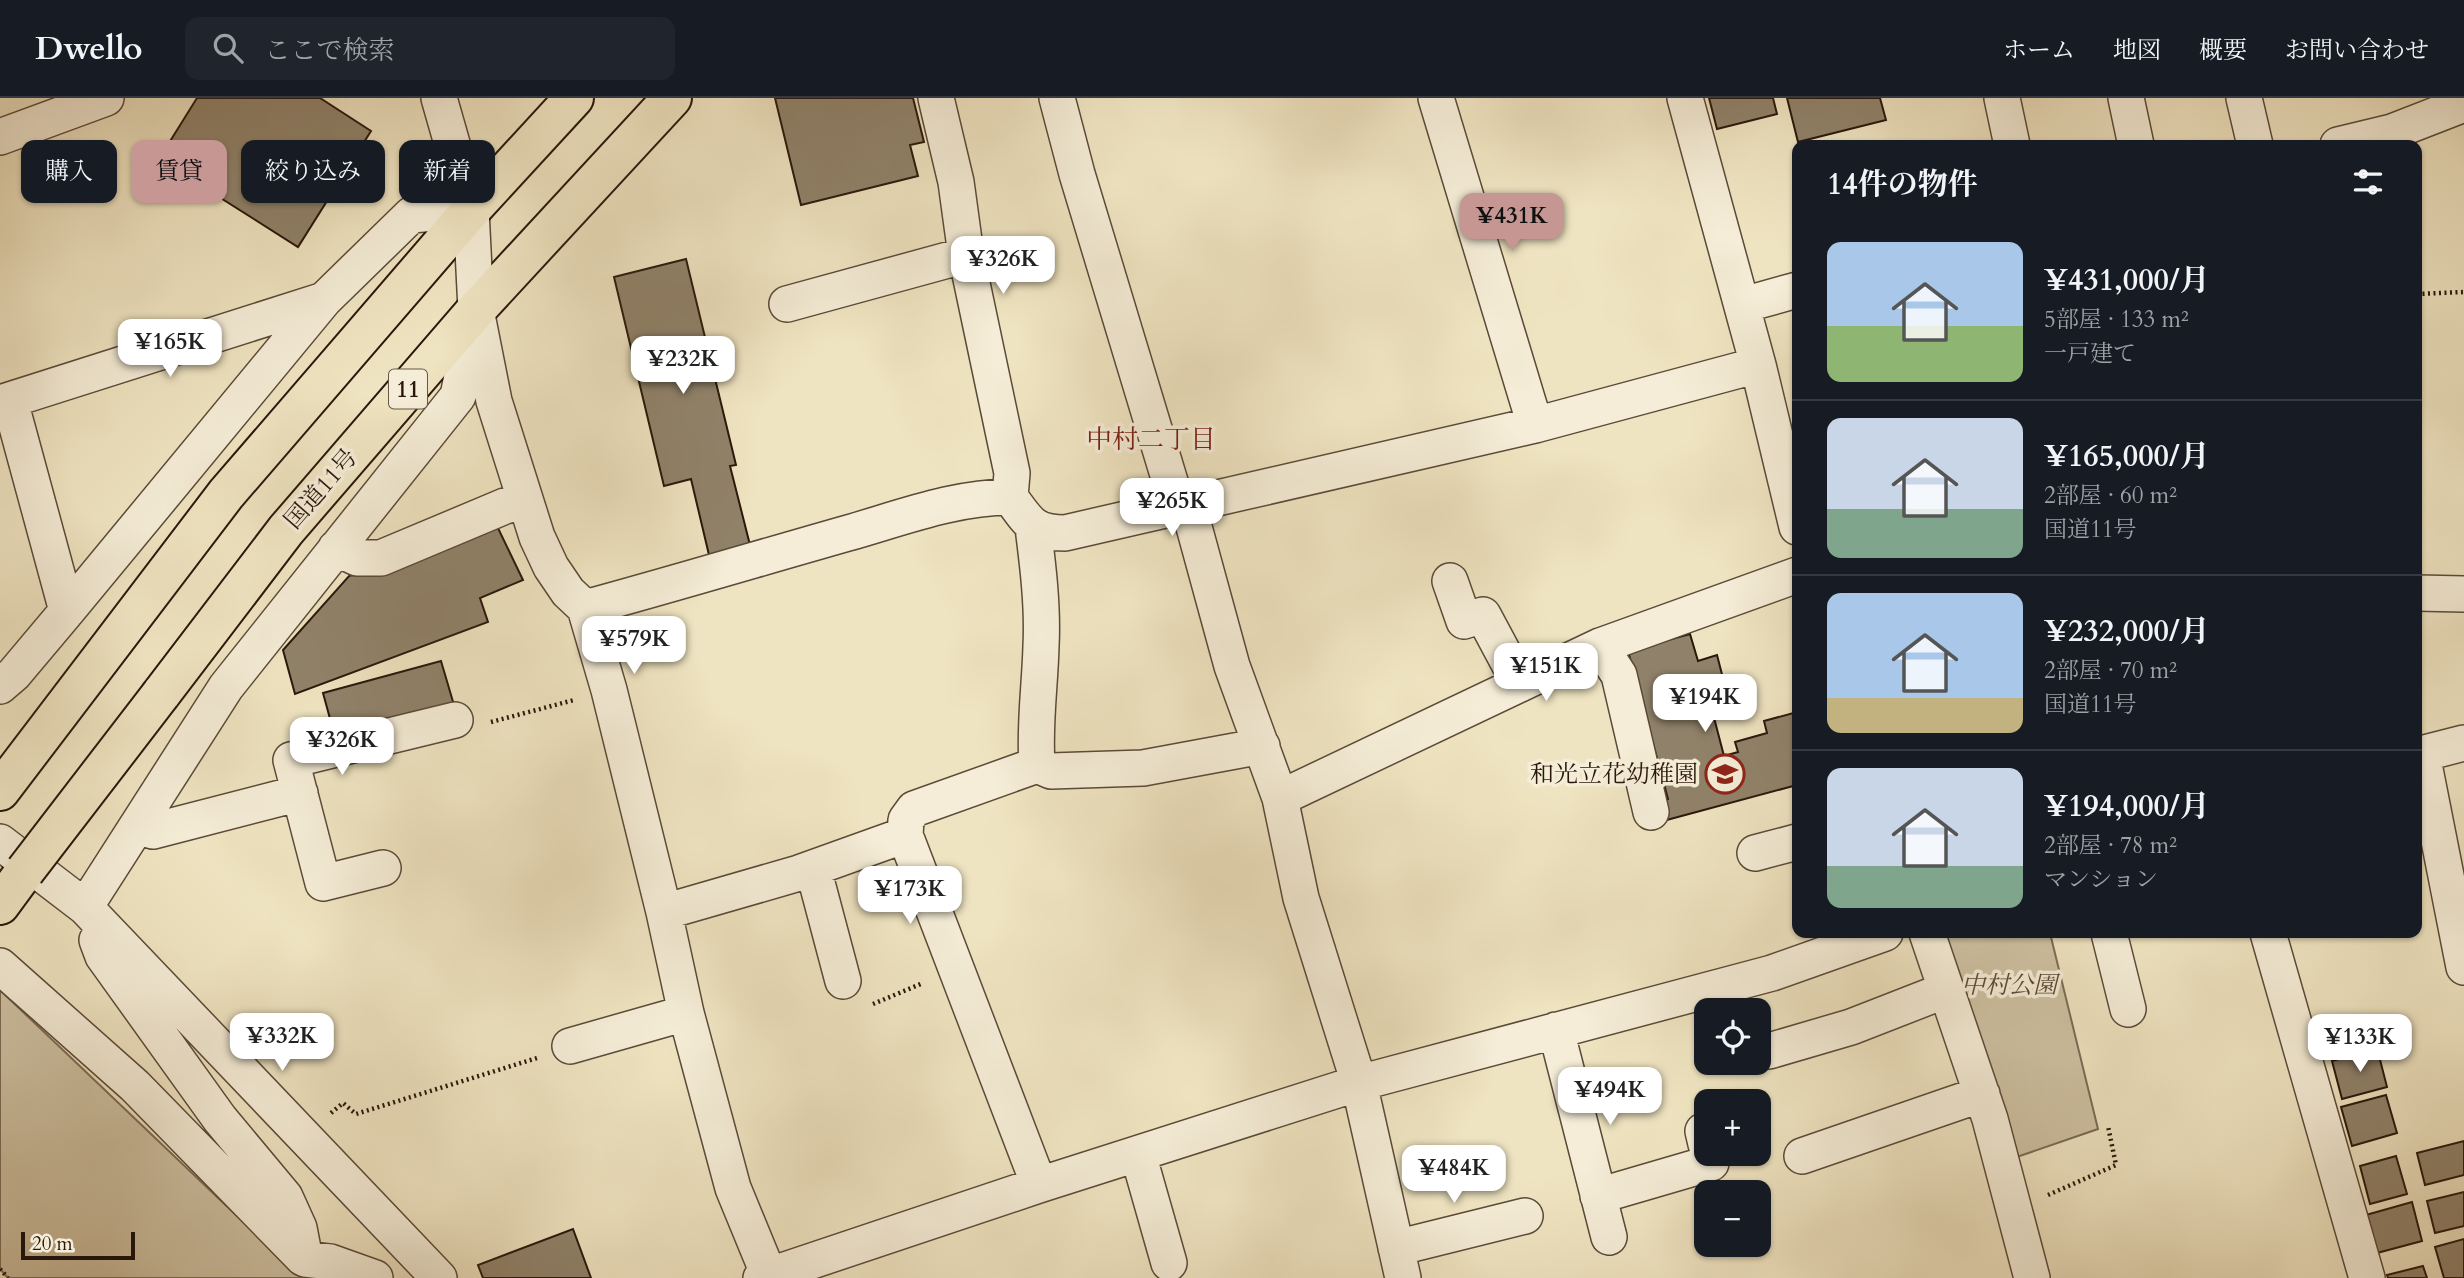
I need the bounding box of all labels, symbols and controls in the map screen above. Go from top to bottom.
search box [185,17,675,80]
text: Dwello [35,26,143,71]
icon: search [209,29,247,67]
text: ここで検索 [265,33,395,68]
text: ホーム [2003,34,2075,67]
text: 地図 [2113,34,2161,67]
text: 概要 [2199,34,2247,67]
text: お問い合わせ [2285,34,2429,67]
chip: 購入 [21,140,117,203]
chip: 賃貸 [131,140,227,203]
chip: 絞り込み [241,140,385,203]
chip: 新着 [399,140,495,203]
icon: filters [2349,163,2387,201]
text: 14件の物件 [1827,164,1978,205]
pin: ¥431K [1463,194,1561,253]
text: ¥431K [1476,200,1548,231]
pin: ¥326K [954,236,1052,296]
text: ¥326K [967,243,1039,274]
text: ¥431,000/月 [2044,260,2210,301]
icon: home [1883,270,1967,354]
text: 5部屋 · 133 m² [2044,304,2189,335]
pin: ¥165K [121,320,219,379]
text: ¥165K [134,326,206,357]
pin: ¥232K [634,336,732,396]
text: 一戸建て [2044,338,2136,369]
text: ¥232K [647,343,719,374]
road number: 11 [389,370,427,408]
district label: 中村二丁目 [1086,422,1216,457]
text: ¥165,000/月 [2044,436,2210,477]
street label: 国道11号 [277,442,365,536]
icon: home [1883,446,1967,530]
pin: ¥265K [1123,478,1221,538]
text: 2部屋 · 60 m² [2044,480,2177,511]
text: ¥265K [1136,485,1208,516]
text: 国道11号 [2044,514,2137,545]
text: ¥232,000/月 [2044,611,2210,652]
pin: ¥579K [585,616,683,676]
icon: home [1883,621,1967,705]
text: ¥579K [598,623,670,654]
pin: ¥151K [1497,644,1595,703]
text: ¥151K [1510,650,1582,681]
text: 2部屋 · 70 m² [2044,655,2177,686]
pin: ¥194K [1656,674,1754,734]
text: ¥194K [1669,681,1741,712]
text: 国道11号 [2044,689,2137,720]
pin: ¥326K [293,718,391,777]
text: ¥326K [306,724,378,755]
school or university icon: 和光立花幼稚園 [1704,753,1746,795]
place label: 和光立花幼稚園 [1530,758,1698,791]
text: ¥194,000/月 [2044,786,2210,827]
icon: home [1883,796,1967,880]
text: 2部屋 · 78 m² [2044,830,2177,861]
text: マンション [2044,864,2158,895]
pin: ¥173K [861,866,959,926]
text: ¥173K [874,873,946,904]
park label: 中村公園 [1961,969,2061,1002]
map controls [1694,998,1771,1257]
button: locate [1694,998,1771,1075]
pin: ¥332K [233,1014,331,1073]
pin: ¥133K [2311,1014,2409,1074]
text: ¥332K [246,1020,318,1051]
text: ¥133K [2324,1021,2396,1052]
pin: ¥494K [1561,1068,1659,1127]
text: ¥494K [1574,1074,1646,1105]
button: + [1694,1089,1771,1166]
pin: ¥484K [1405,1146,1503,1205]
text: ¥484K [1418,1152,1490,1183]
button: − [1694,1180,1771,1257]
scale bar [21,1229,135,1261]
text: 20 m [32,1231,73,1257]

